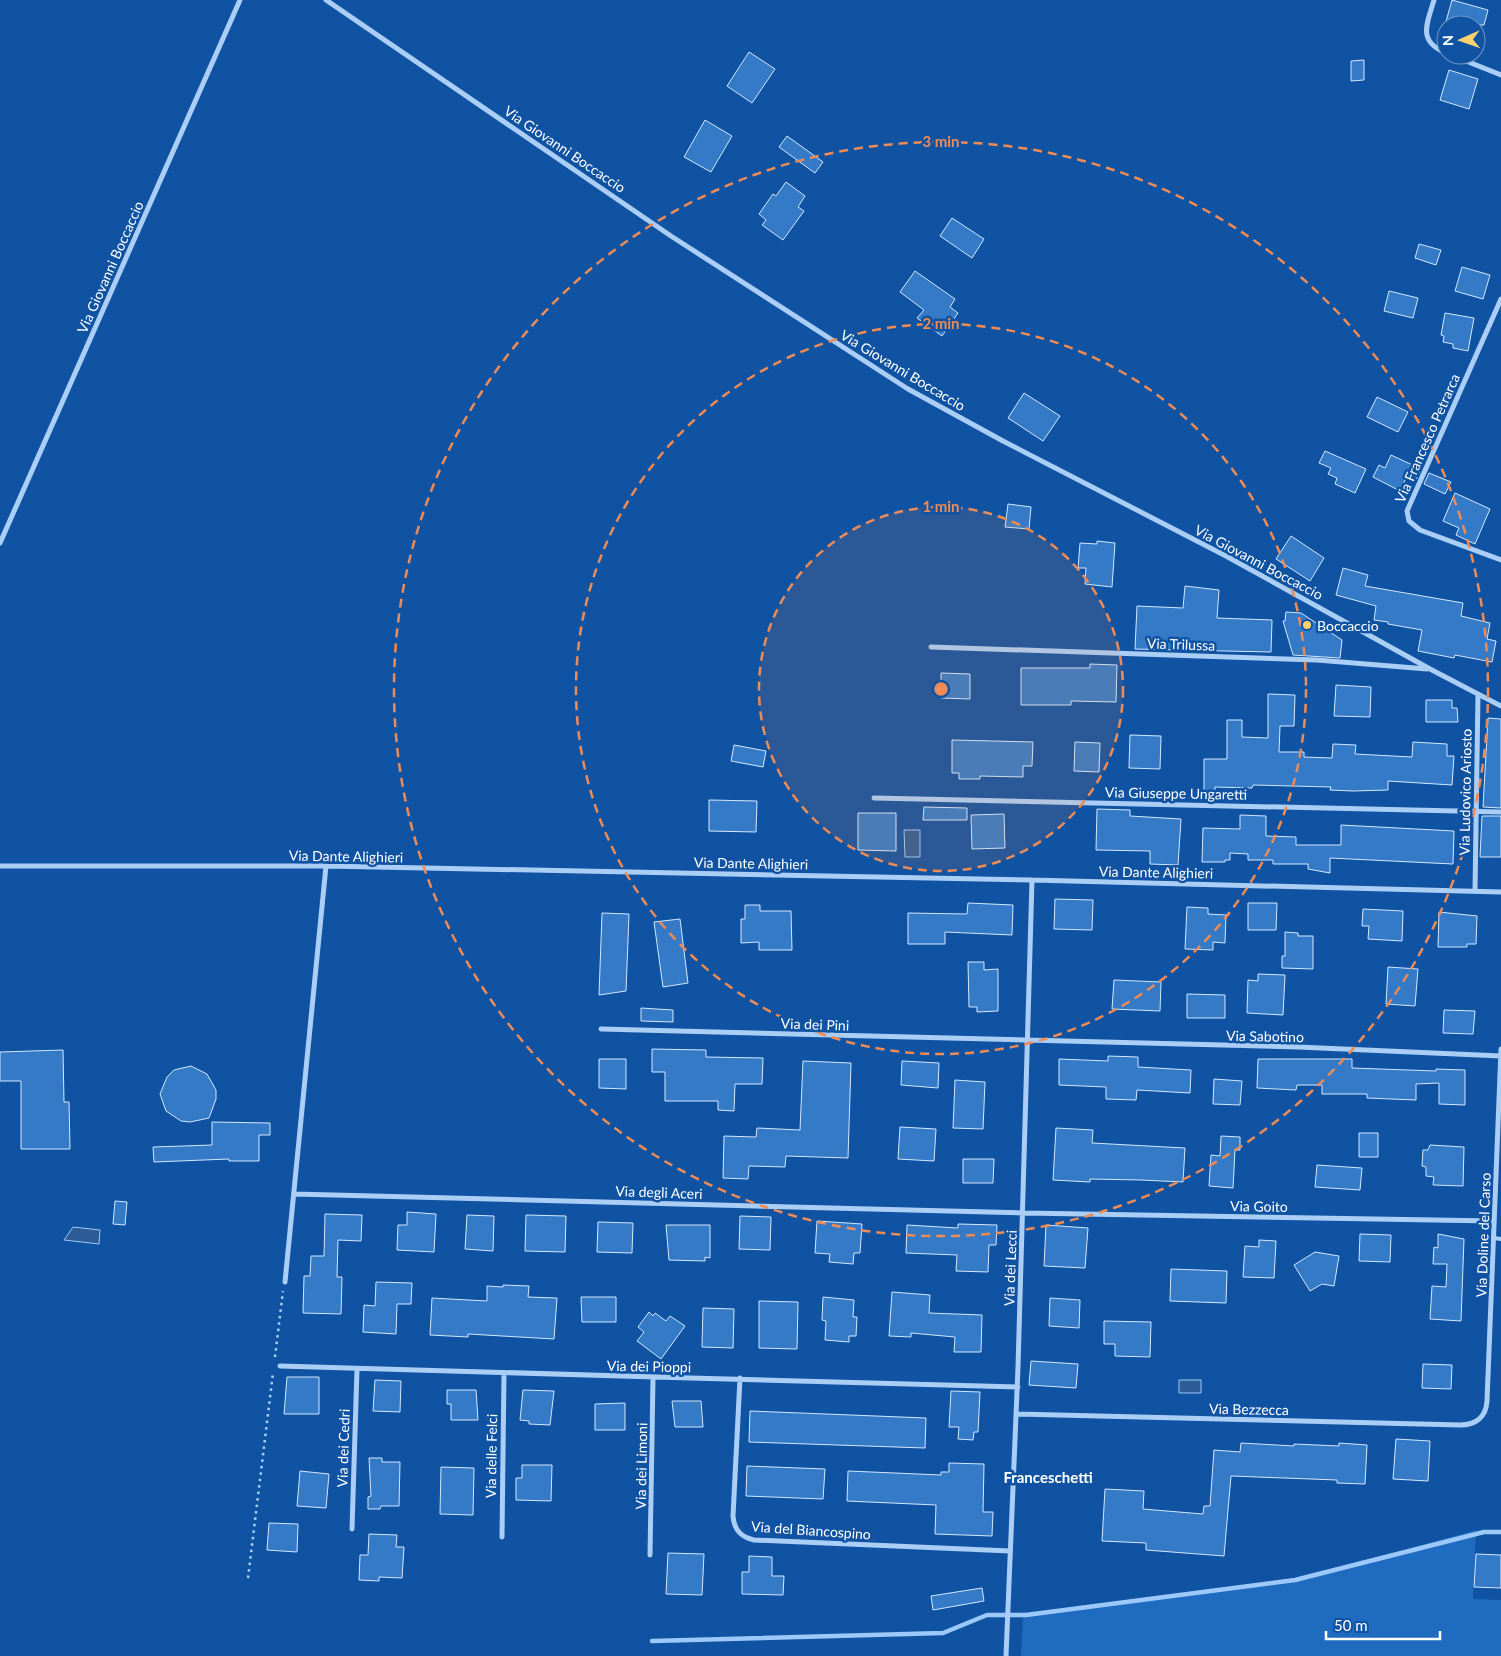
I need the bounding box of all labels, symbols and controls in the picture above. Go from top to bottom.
north arrow [1436,15,1486,65]
text: N [1439,35,1456,46]
street label: Via Giovanni Boccaccio [501,102,629,196]
text: 3 min [922,132,960,150]
street label: Via Giovanni Boccaccio [73,198,147,336]
text: 2 min [922,314,960,332]
street label: Via Giovanni Boccaccio [837,326,969,414]
street label: Via Francesco Petrarca [1391,371,1463,505]
text: 1 min [922,497,960,515]
street label: Via Giovanni Boccaccio [1192,521,1326,603]
place label: Boccaccio [1317,617,1379,634]
marker: Boccaccio [1301,619,1313,631]
street label: Via Trilussa [1147,634,1215,654]
centre of rings [932,680,950,698]
street label: Via Ludovico Ariosto [1455,729,1475,855]
street label: Via Giuseppe Ungaretti [1105,783,1247,803]
street label: Via Dante Alighieri [289,847,403,865]
street label: Via Dante Alighieri [694,854,808,872]
street label: Via Dante Alighieri [1099,863,1213,881]
street label: Via dei Pini [780,1014,850,1034]
street label: Via Sabotino [1226,1027,1304,1045]
street label: Via Doline del Carso [1472,1172,1494,1298]
street label: Via degli Aceri [615,1182,703,1202]
street label: Via Goito [1230,1197,1288,1215]
street label: Via dei Lecci [1000,1230,1020,1306]
street label: Via dei Pioppi [607,1357,691,1375]
street label: Via Bezzecca [1209,1400,1289,1418]
street label: Via dei Cedri [333,1408,353,1488]
street label: Via delle Felci [482,1414,500,1498]
street label: Via dei Limoni [632,1422,650,1510]
district label: Franceschetti [1003,1468,1093,1486]
street label: Via del Biancospino [751,1517,872,1543]
scale bar [1326,1608,1440,1640]
text: 50 m [1334,1616,1368,1634]

